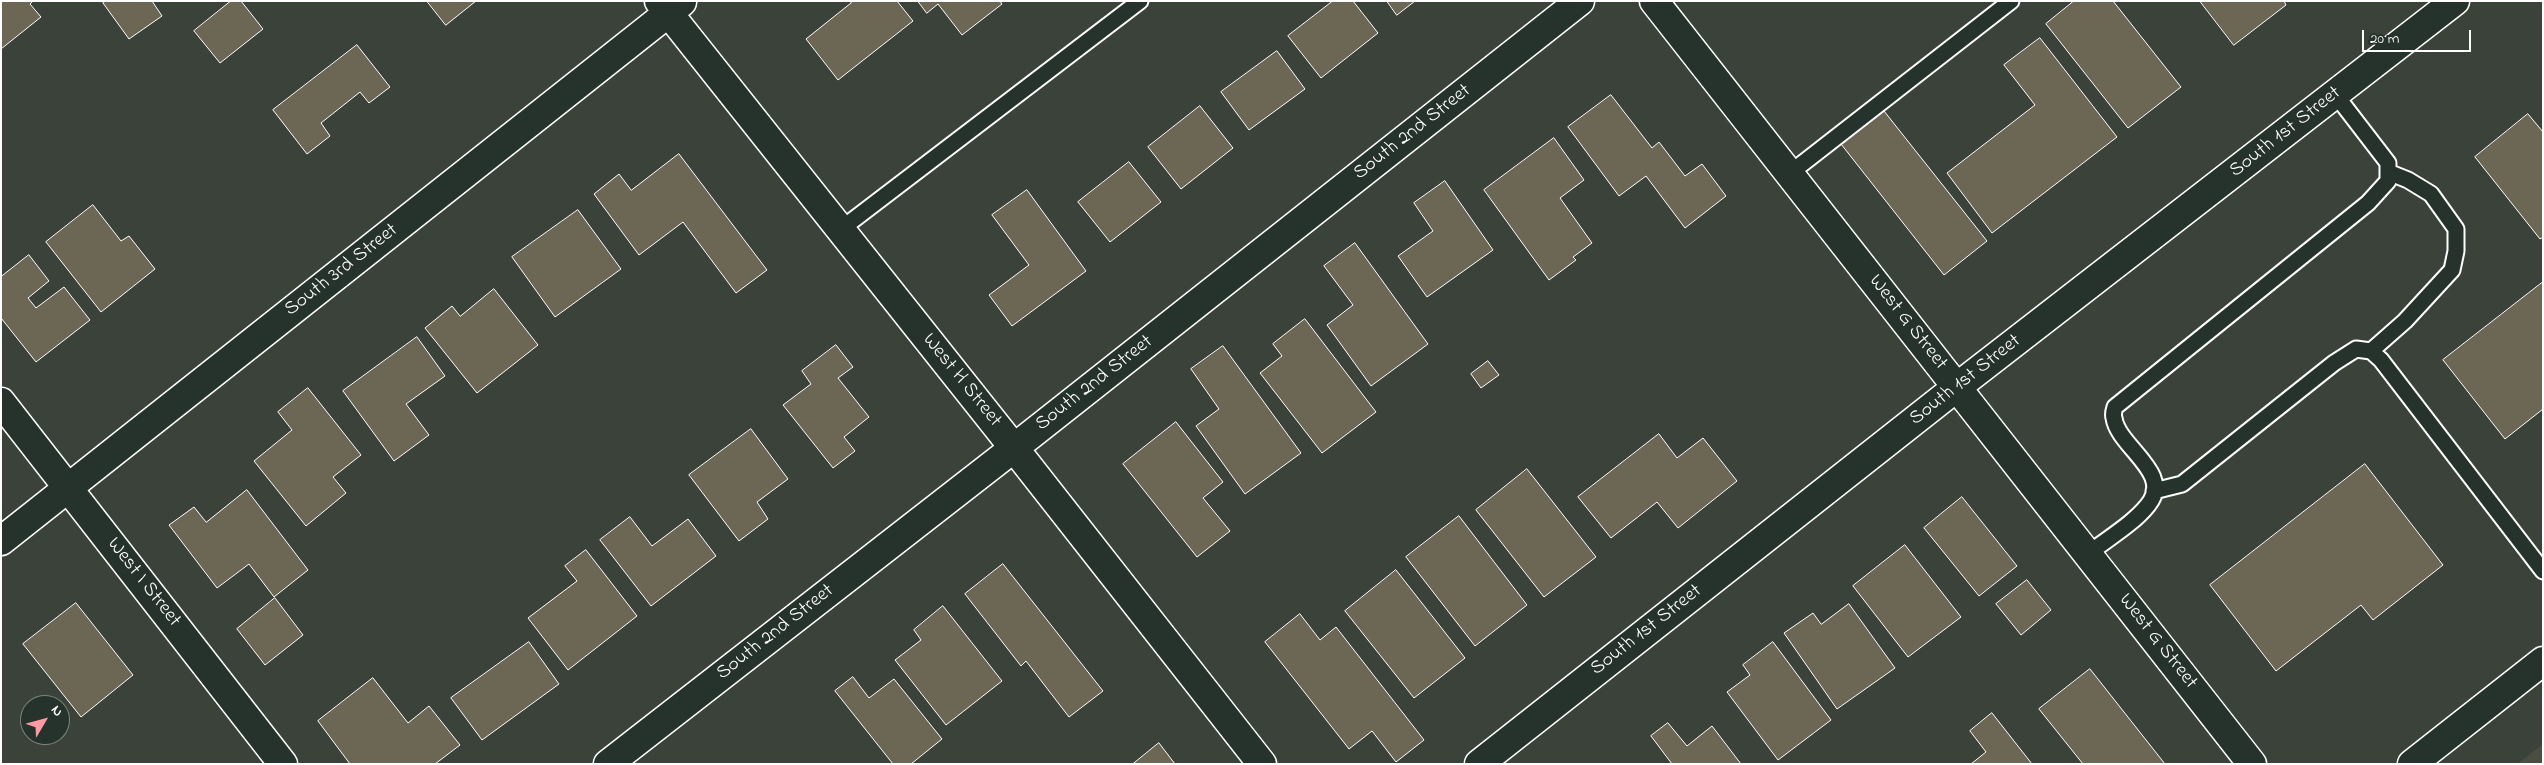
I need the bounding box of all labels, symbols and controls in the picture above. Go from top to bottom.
scale bar [2364,20,2473,52]
text: 20 m [2370,28,2399,50]
street label: South 2nd Street [1350,80,1476,186]
street label: South 1st Street [2226,82,2346,184]
street label: South 3rd Street [281,219,403,323]
street label: West G Street [1862,271,1952,375]
street label: West H Street [916,329,1006,433]
street label: South 1st Street [1906,330,2026,432]
street label: South 2nd Street [1032,331,1158,437]
street label: West I Street [101,534,185,632]
street label: South 2nd Street [713,580,839,686]
street label: South 1st Street [1587,580,1707,682]
street label: West G Street [2112,590,2202,694]
north arrow [20,695,70,745]
text: N [45,701,68,721]

